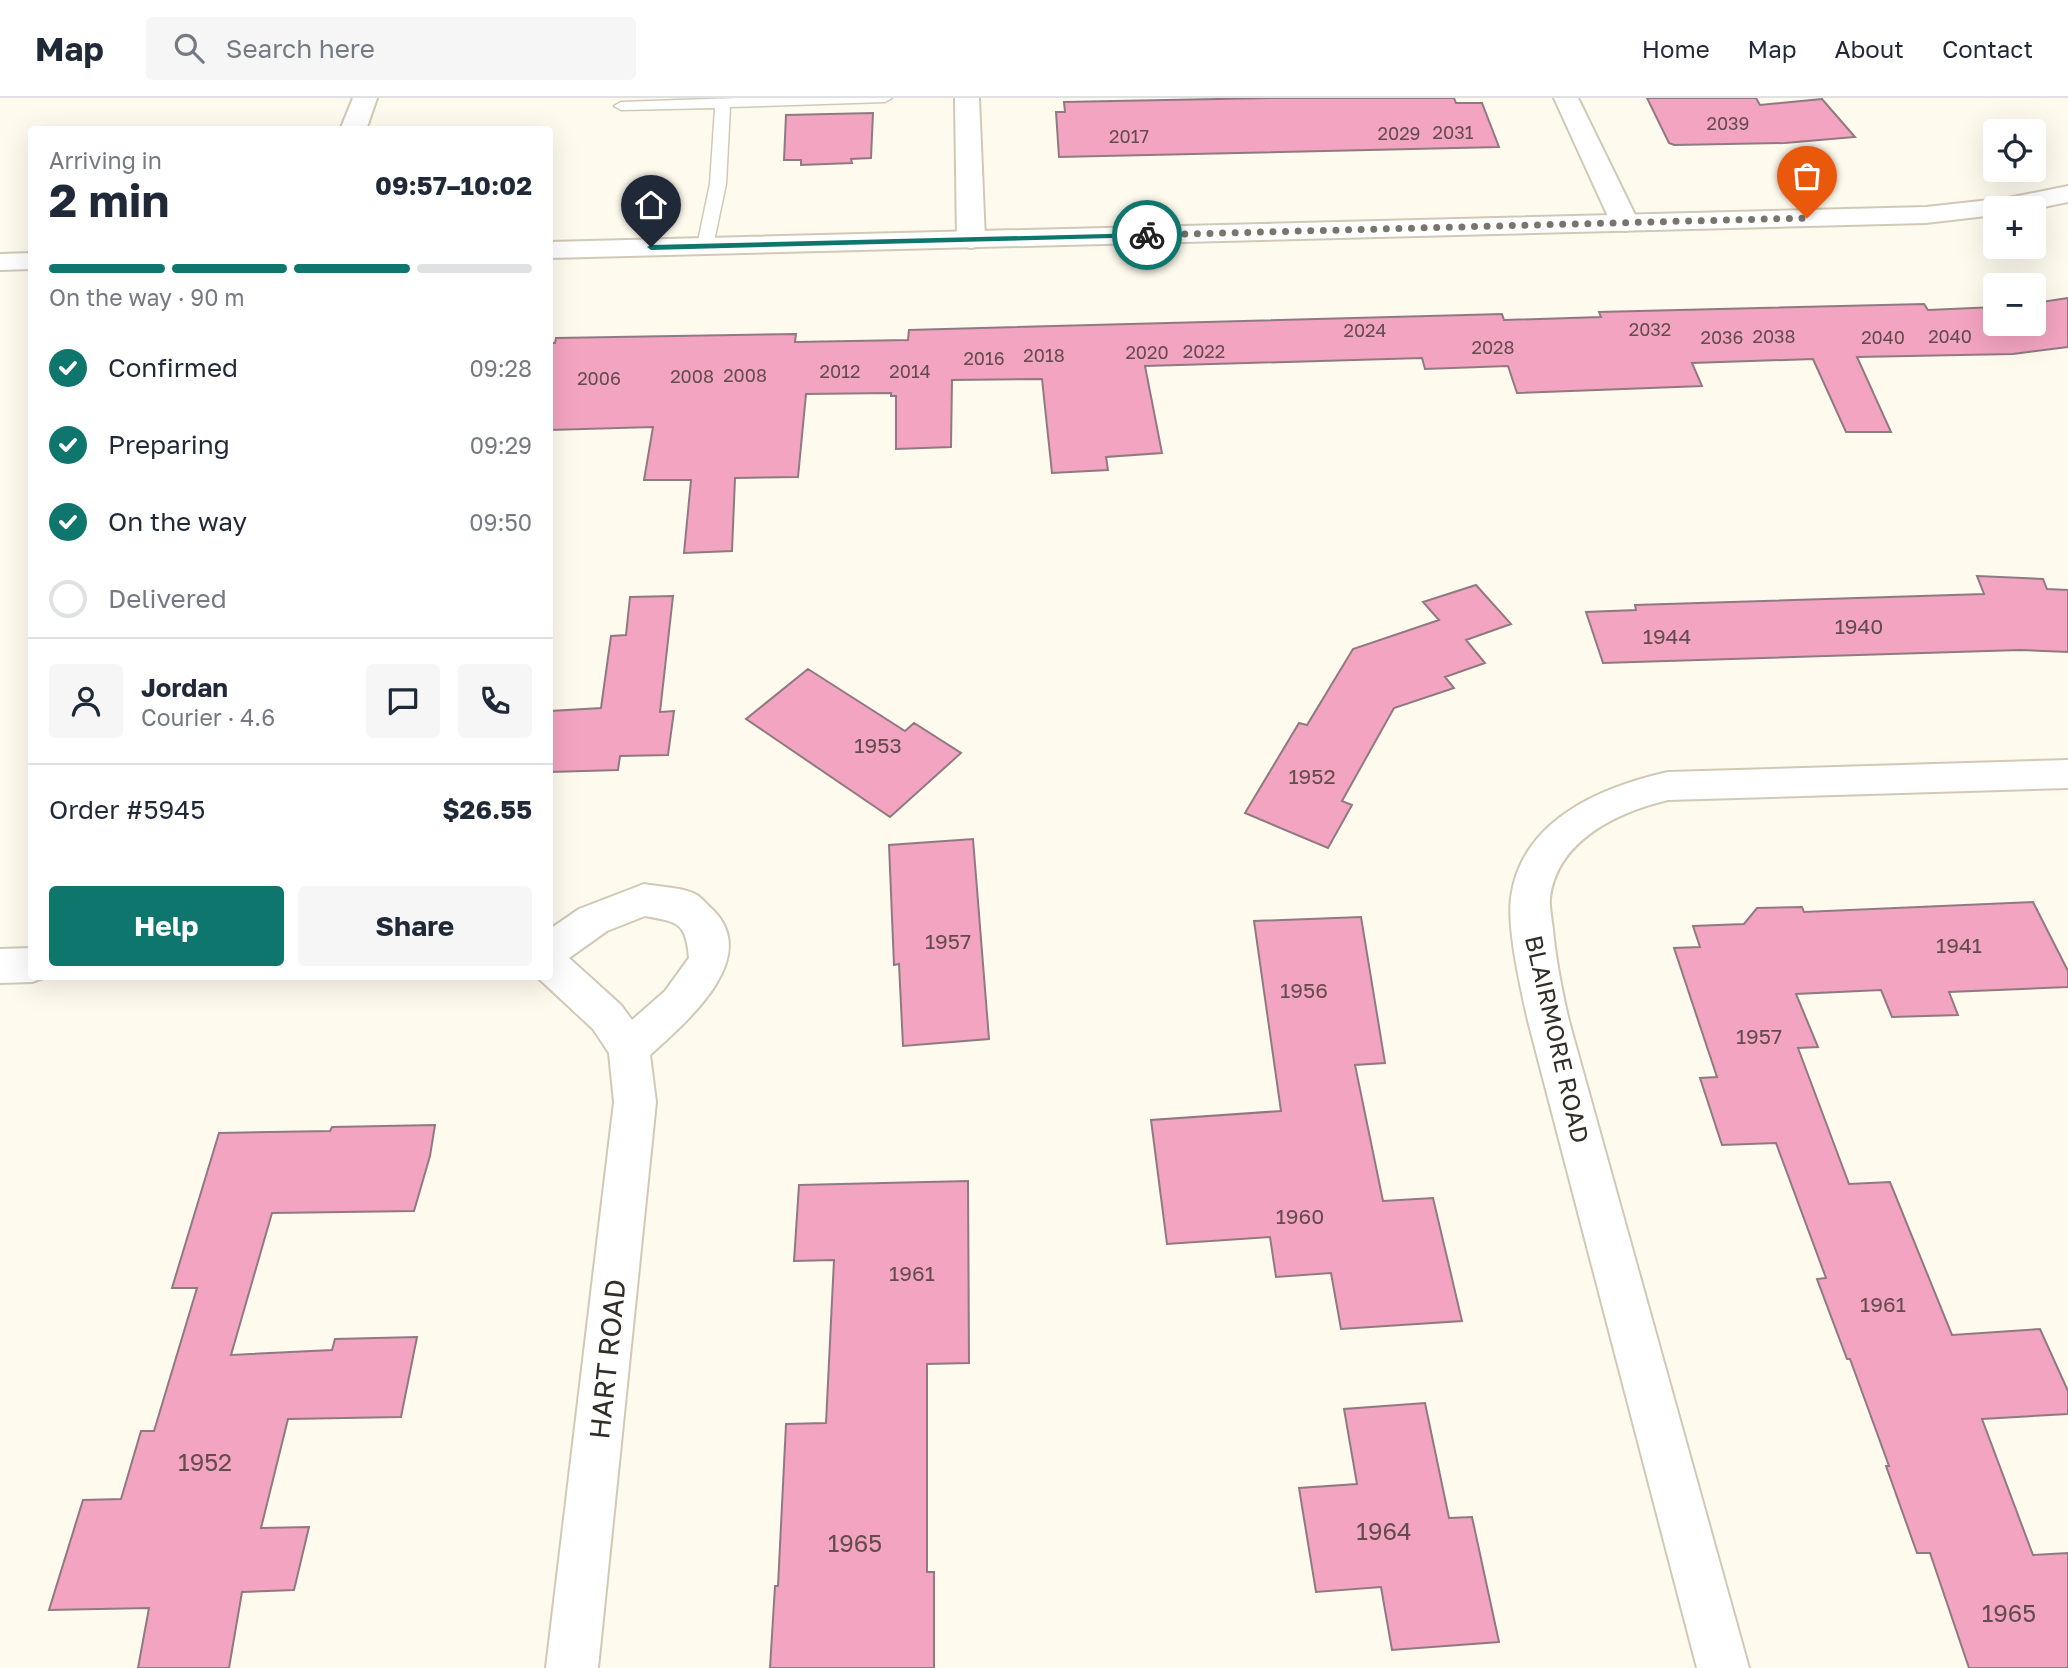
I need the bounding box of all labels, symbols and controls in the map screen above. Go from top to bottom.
search box [146,17,636,80]
text: Map [35,29,104,68]
icon: search [170,29,208,67]
text: Search here [226,33,375,64]
text: Home [1642,34,1710,63]
text: Map [1748,34,1797,63]
text: About [1835,34,1904,63]
text: Contact [1942,34,2033,63]
house number: 2039 [1706,112,1750,134]
map controls [1983,119,2046,336]
button: locate [1983,119,2046,182]
house number: 2031 [1433,121,1474,143]
house number: 2029 [1378,122,1420,144]
house number: 2017 [1109,125,1149,147]
text: Arriving in [49,146,162,174]
pin [1777,146,1837,218]
icon: bag [1788,157,1826,195]
text: 09:57–10:02 [375,170,532,201]
text: 2 min [49,172,169,227]
pin [621,175,681,247]
icon: home [632,186,670,224]
button: + [1983,196,2046,259]
courier [1112,200,1182,270]
icon: bike [1128,216,1166,254]
button: − [1983,273,2046,336]
text: On the way · 90 m [49,283,245,311]
house number: 2032 [1629,318,1671,340]
house number: 2024 [1343,319,1387,341]
house number: 2038 [1752,325,1796,347]
house number: 2040 [1928,325,1972,347]
house number: 2036 [1700,326,1744,348]
house number: 2040 [1861,326,1905,348]
house number: 2028 [1471,336,1515,358]
house number: 2022 [1183,340,1225,362]
house number: 2020 [1125,341,1169,363]
house number: 2018 [1023,344,1065,366]
house number: 2016 [963,347,1005,369]
icon: check [49,349,87,387]
text: Confirmed [108,352,238,383]
text: 09:28 [470,354,532,382]
house number: 2012 [820,360,860,382]
house number: 2014 [889,360,931,382]
house number: 2008 [723,364,767,386]
house number: 2008 [670,365,714,387]
house number: 2006 [577,367,621,389]
icon: check [49,426,87,464]
text: Preparing [108,429,230,460]
text: 09:29 [470,431,532,459]
icon: check [49,503,87,541]
text: On the way [108,506,247,537]
text: 09:50 [469,508,532,536]
text: Delivered [108,583,227,614]
house number: 1940 [1835,613,1883,639]
house number: 1944 [1643,623,1691,649]
button: person [49,664,123,738]
button: chat [366,664,440,738]
button: phone [458,664,532,738]
text: Jordan [141,672,228,703]
text: Courier · 4.6 [141,703,275,731]
house number: 1953 [854,732,902,758]
house number: 1952 [1288,763,1336,789]
text: Order #5945 [49,794,205,825]
text: $26.55 [442,794,532,825]
button: Help [49,886,284,966]
button: Share [298,886,532,966]
house number: 1957 [925,928,971,954]
street label: BLAIRMORE ROAD [1520,932,1596,1146]
house number: 1941 [1936,932,1982,958]
house number: 1956 [1280,977,1328,1003]
house number: 1957 [1736,1023,1782,1049]
house number: 1960 [1276,1203,1324,1229]
house number: 1961 [889,1260,935,1286]
street label: HART ROAD [582,1277,632,1441]
house number: 1961 [1860,1291,1906,1317]
house number: 1952 [178,1447,232,1476]
house number: 1964 [1356,1516,1412,1545]
house number: 1965 [828,1528,882,1557]
house number: 1965 [1982,1598,2036,1627]

